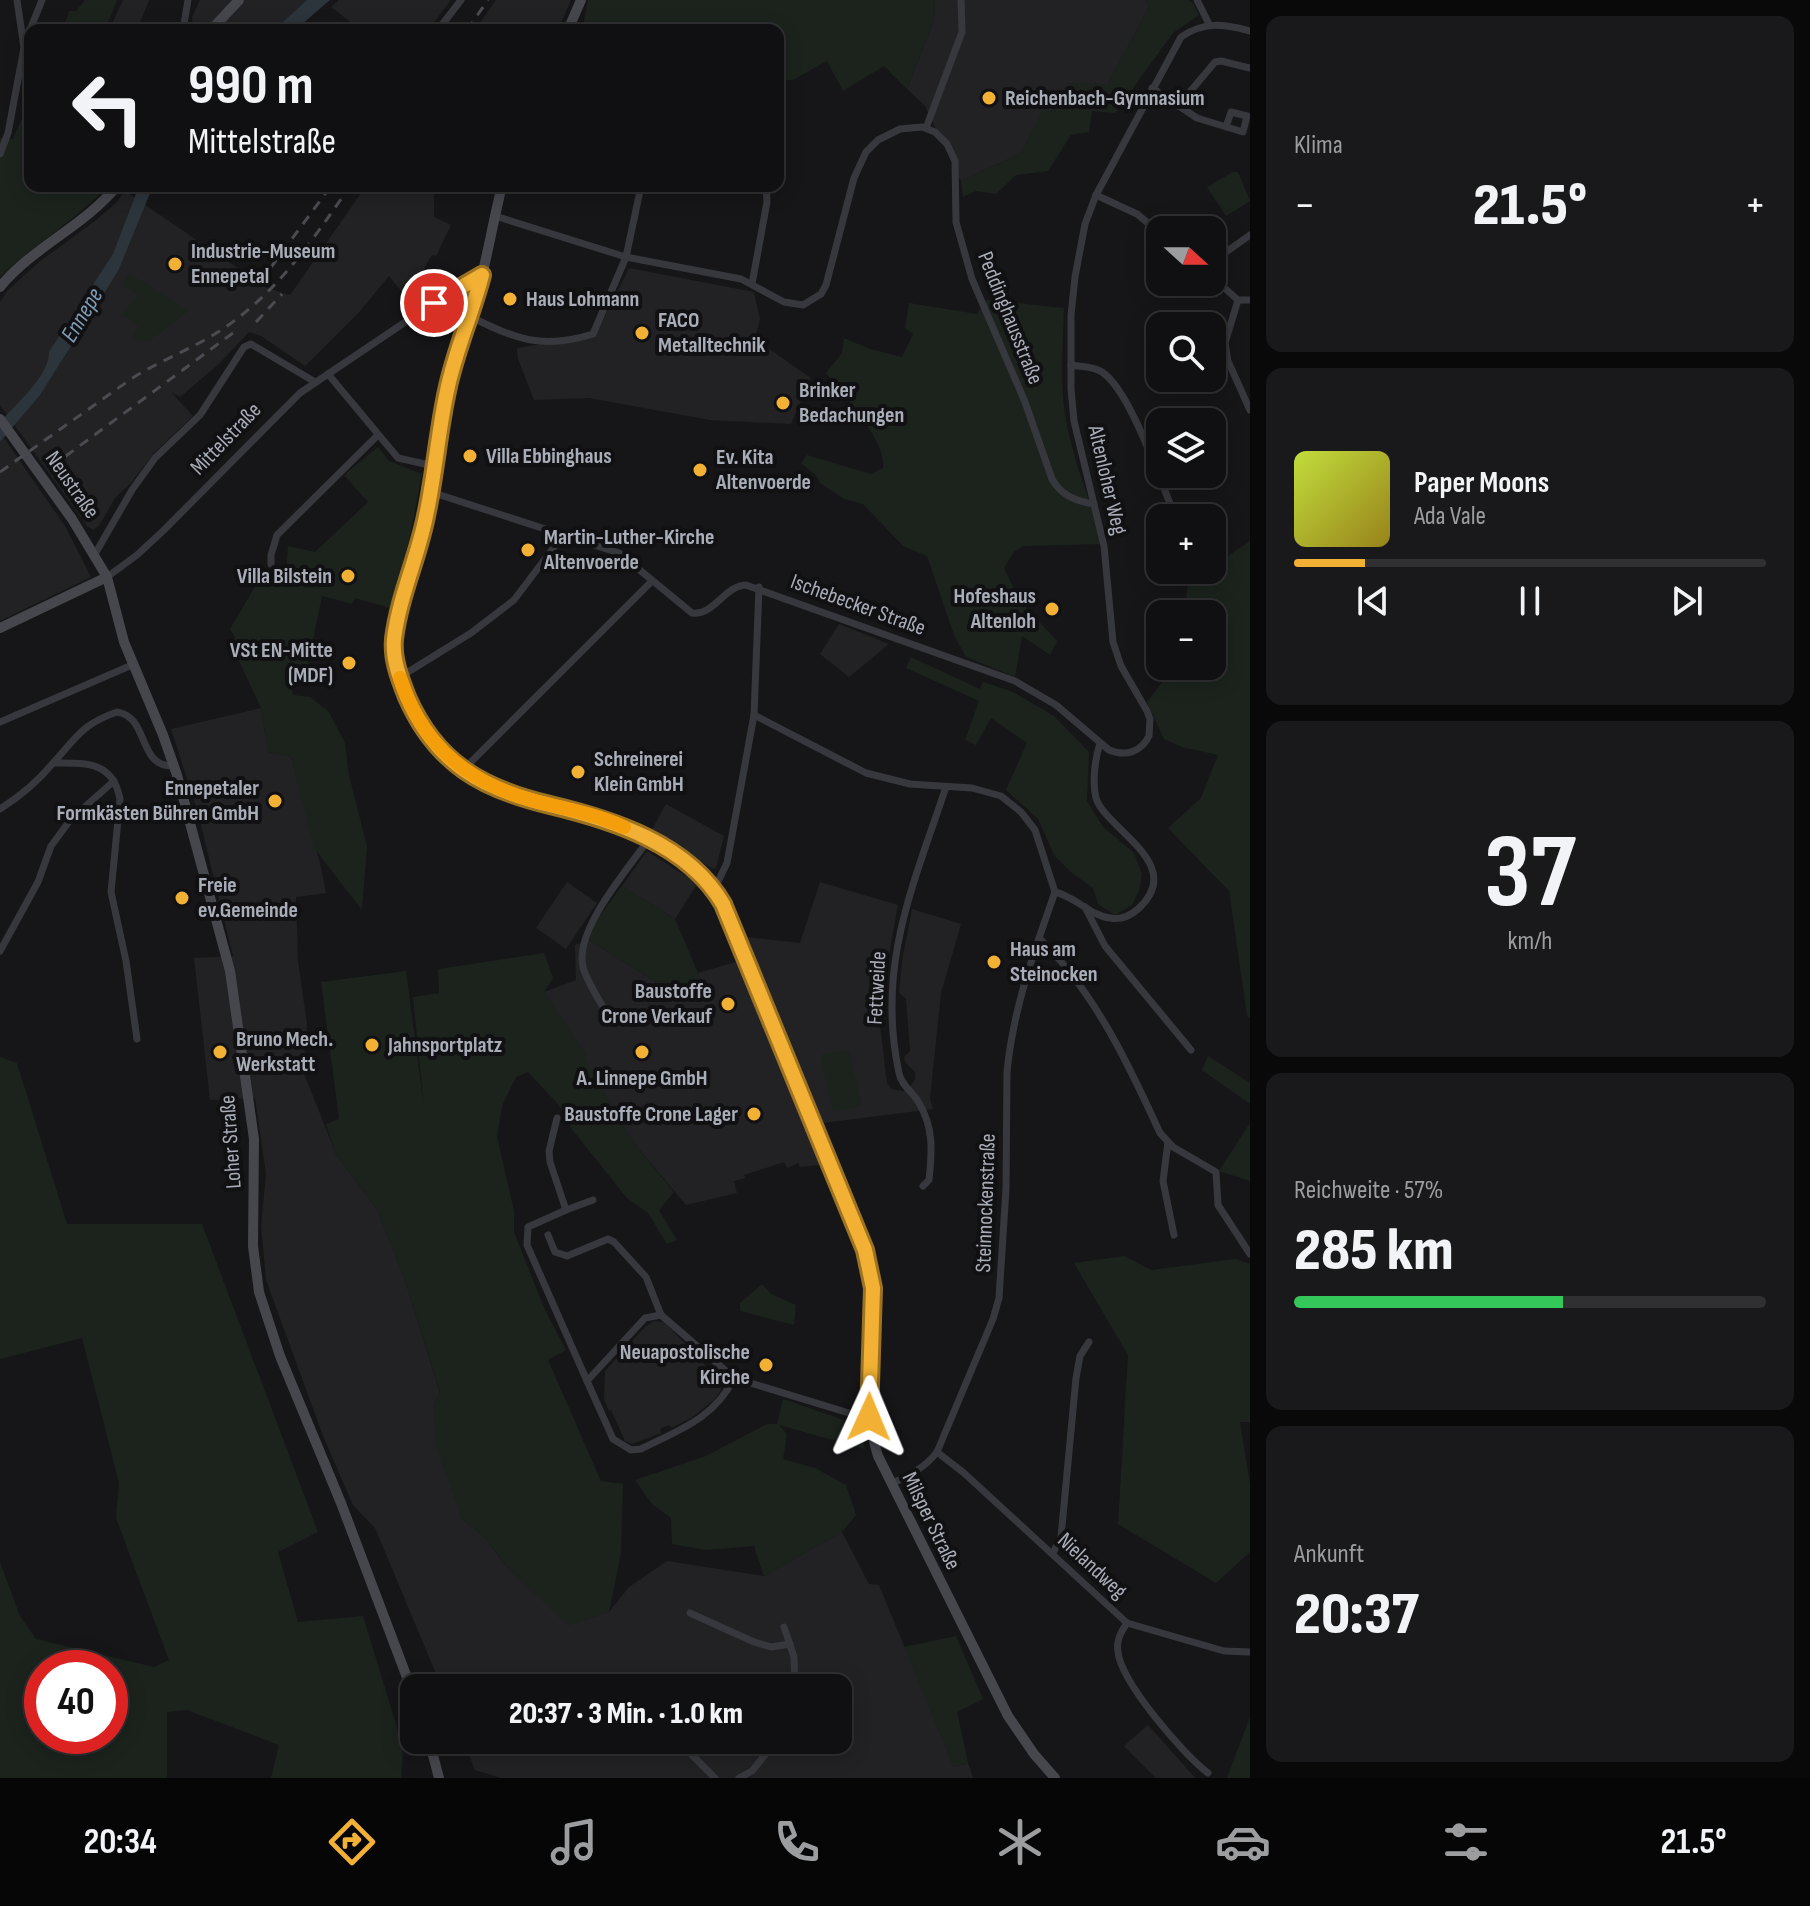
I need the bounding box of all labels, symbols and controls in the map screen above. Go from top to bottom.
text: 990 m [188,53,314,120]
icon: left [56,56,160,160]
place label: Reichenbach-Gymnasium [1005,85,1205,112]
marker: Reichenbach-Gymnasium [980,89,998,107]
text: Mittelstraße [188,121,336,164]
text: Klima [1294,130,1343,161]
text: 21.5° [1473,170,1587,242]
text: − [1294,179,1316,232]
text: + [1744,179,1766,232]
north arrow [1146,216,1226,296]
map controls [1146,216,1226,680]
place label: Industrie-Museum Ennepetal [191,238,335,290]
street label: Peddinghausstraße [971,248,1049,388]
marker: Industrie-Museum Ennepetal [166,255,184,273]
pin [400,269,468,337]
icon: arrive [412,281,456,325]
water label: Ennepe [55,283,109,347]
place label: Haus Lohmann [526,286,639,313]
marker: Haus Lohmann [501,290,519,308]
place label: FACO Metalltechnik [658,307,766,359]
button: search [1146,312,1226,392]
marker: FACO Metalltechnik [633,324,651,342]
place label: Brinker Bedachungen [799,377,904,429]
marker: Brinker Bedachungen [774,394,792,412]
street label: Mittelstraße [185,397,267,481]
button: layers [1146,408,1226,488]
street label: Altenloher Weg [1081,422,1133,538]
place label: Villa Ebbinghaus [486,443,612,470]
place label: Ev. Kita Altenvoerde [715,444,811,496]
street label: Neustraße [39,446,105,524]
marker: Villa Ebbinghaus [461,447,479,465]
marker: Ev. Kita Altenvoerde [691,461,709,479]
text: Paper Moons [1414,465,1549,501]
text: Ada Vale [1414,501,1486,532]
button: + [1146,504,1226,584]
place label: Martin-Luther-Kirche Altenvoerde [543,524,714,576]
marker: Martin-Luther-Kirche Altenvoerde [519,541,537,559]
place label: Villa Bilstein [237,563,332,590]
marker: Villa Bilstein [339,567,357,585]
street label: Ischebecker Straße [787,568,929,642]
icon: previous [1351,579,1395,623]
icon: pause [1508,579,1552,623]
icon: next [1665,579,1709,623]
place label: Hofeshaus Altenloh [954,583,1036,635]
marker: Hofeshaus Altenloh [1043,600,1061,618]
button: − [1146,600,1226,680]
place label: VSt EN-Mitte (MDF) [230,637,333,689]
marker: VSt EN-Mitte (MDF) [340,654,358,672]
place label: Schreinerei Klein GmbH [594,746,684,798]
marker: Schreinerei Klein GmbH [569,763,587,781]
place label: Ennepetaler Formkästen Bühren GmbH [56,775,259,827]
marker: Ennepetaler Formkästen Bühren GmbH [266,792,284,810]
text: 37 [1484,811,1576,936]
place label: Freie ev.Gemeinde [198,872,298,924]
marker: Freie ev.Gemeinde [173,889,191,907]
text: km/h [1508,926,1552,957]
place label: Haus am Steinocken [1010,936,1098,988]
street label: Fettweide [862,951,892,1025]
marker: Haus am Steinocken [985,953,1003,971]
place label: Baustoffe Crone Verkauf [601,978,713,1030]
marker: Baustoffe Crone Verkauf [719,995,737,1013]
place label: Bruno Mech. Werkstatt [236,1026,333,1078]
place label: Jahnsportplatz [387,1032,503,1059]
marker: Jahnsportplatz [363,1036,381,1054]
marker: Bruno Mech. Werkstatt [211,1043,229,1061]
marker: A. Linnepe GmbH [633,1043,651,1061]
place label: A. Linnepe GmbH [575,1065,708,1092]
street label: Loher Straße [214,1094,248,1190]
place label: Baustoffe Crone Lager [564,1101,738,1128]
marker: Baustoffe Crone Lager [745,1105,763,1123]
street label: Steinnockenstraße [970,1133,1002,1273]
text: Reichweite · 57% [1294,1175,1443,1206]
text: 285 km [1294,1215,1454,1287]
place label: Neuapostolische Kirche [620,1339,750,1391]
marker: Neuapostolische Kirche [757,1356,775,1374]
position arrow [827,1375,911,1459]
street label: Milsper Straße [896,1468,966,1574]
street label: Nielandweg [1052,1527,1133,1605]
text: Ankunft [1294,1539,1364,1570]
text: 20:37 [1294,1579,1419,1651]
speed limit sign: 40 [24,1650,128,1754]
text: 20:37 · 3 Min. · 1.0 km [509,1696,743,1732]
icon: directions [324,1814,380,1870]
icon: music [546,1814,602,1870]
icon: phone [769,1814,825,1870]
icon: climate [992,1814,1048,1870]
icon: car [1215,1814,1271,1870]
icon: filters [1438,1814,1494,1870]
text: 20:34 [83,1821,157,1864]
text: 21.5° [1661,1821,1727,1864]

